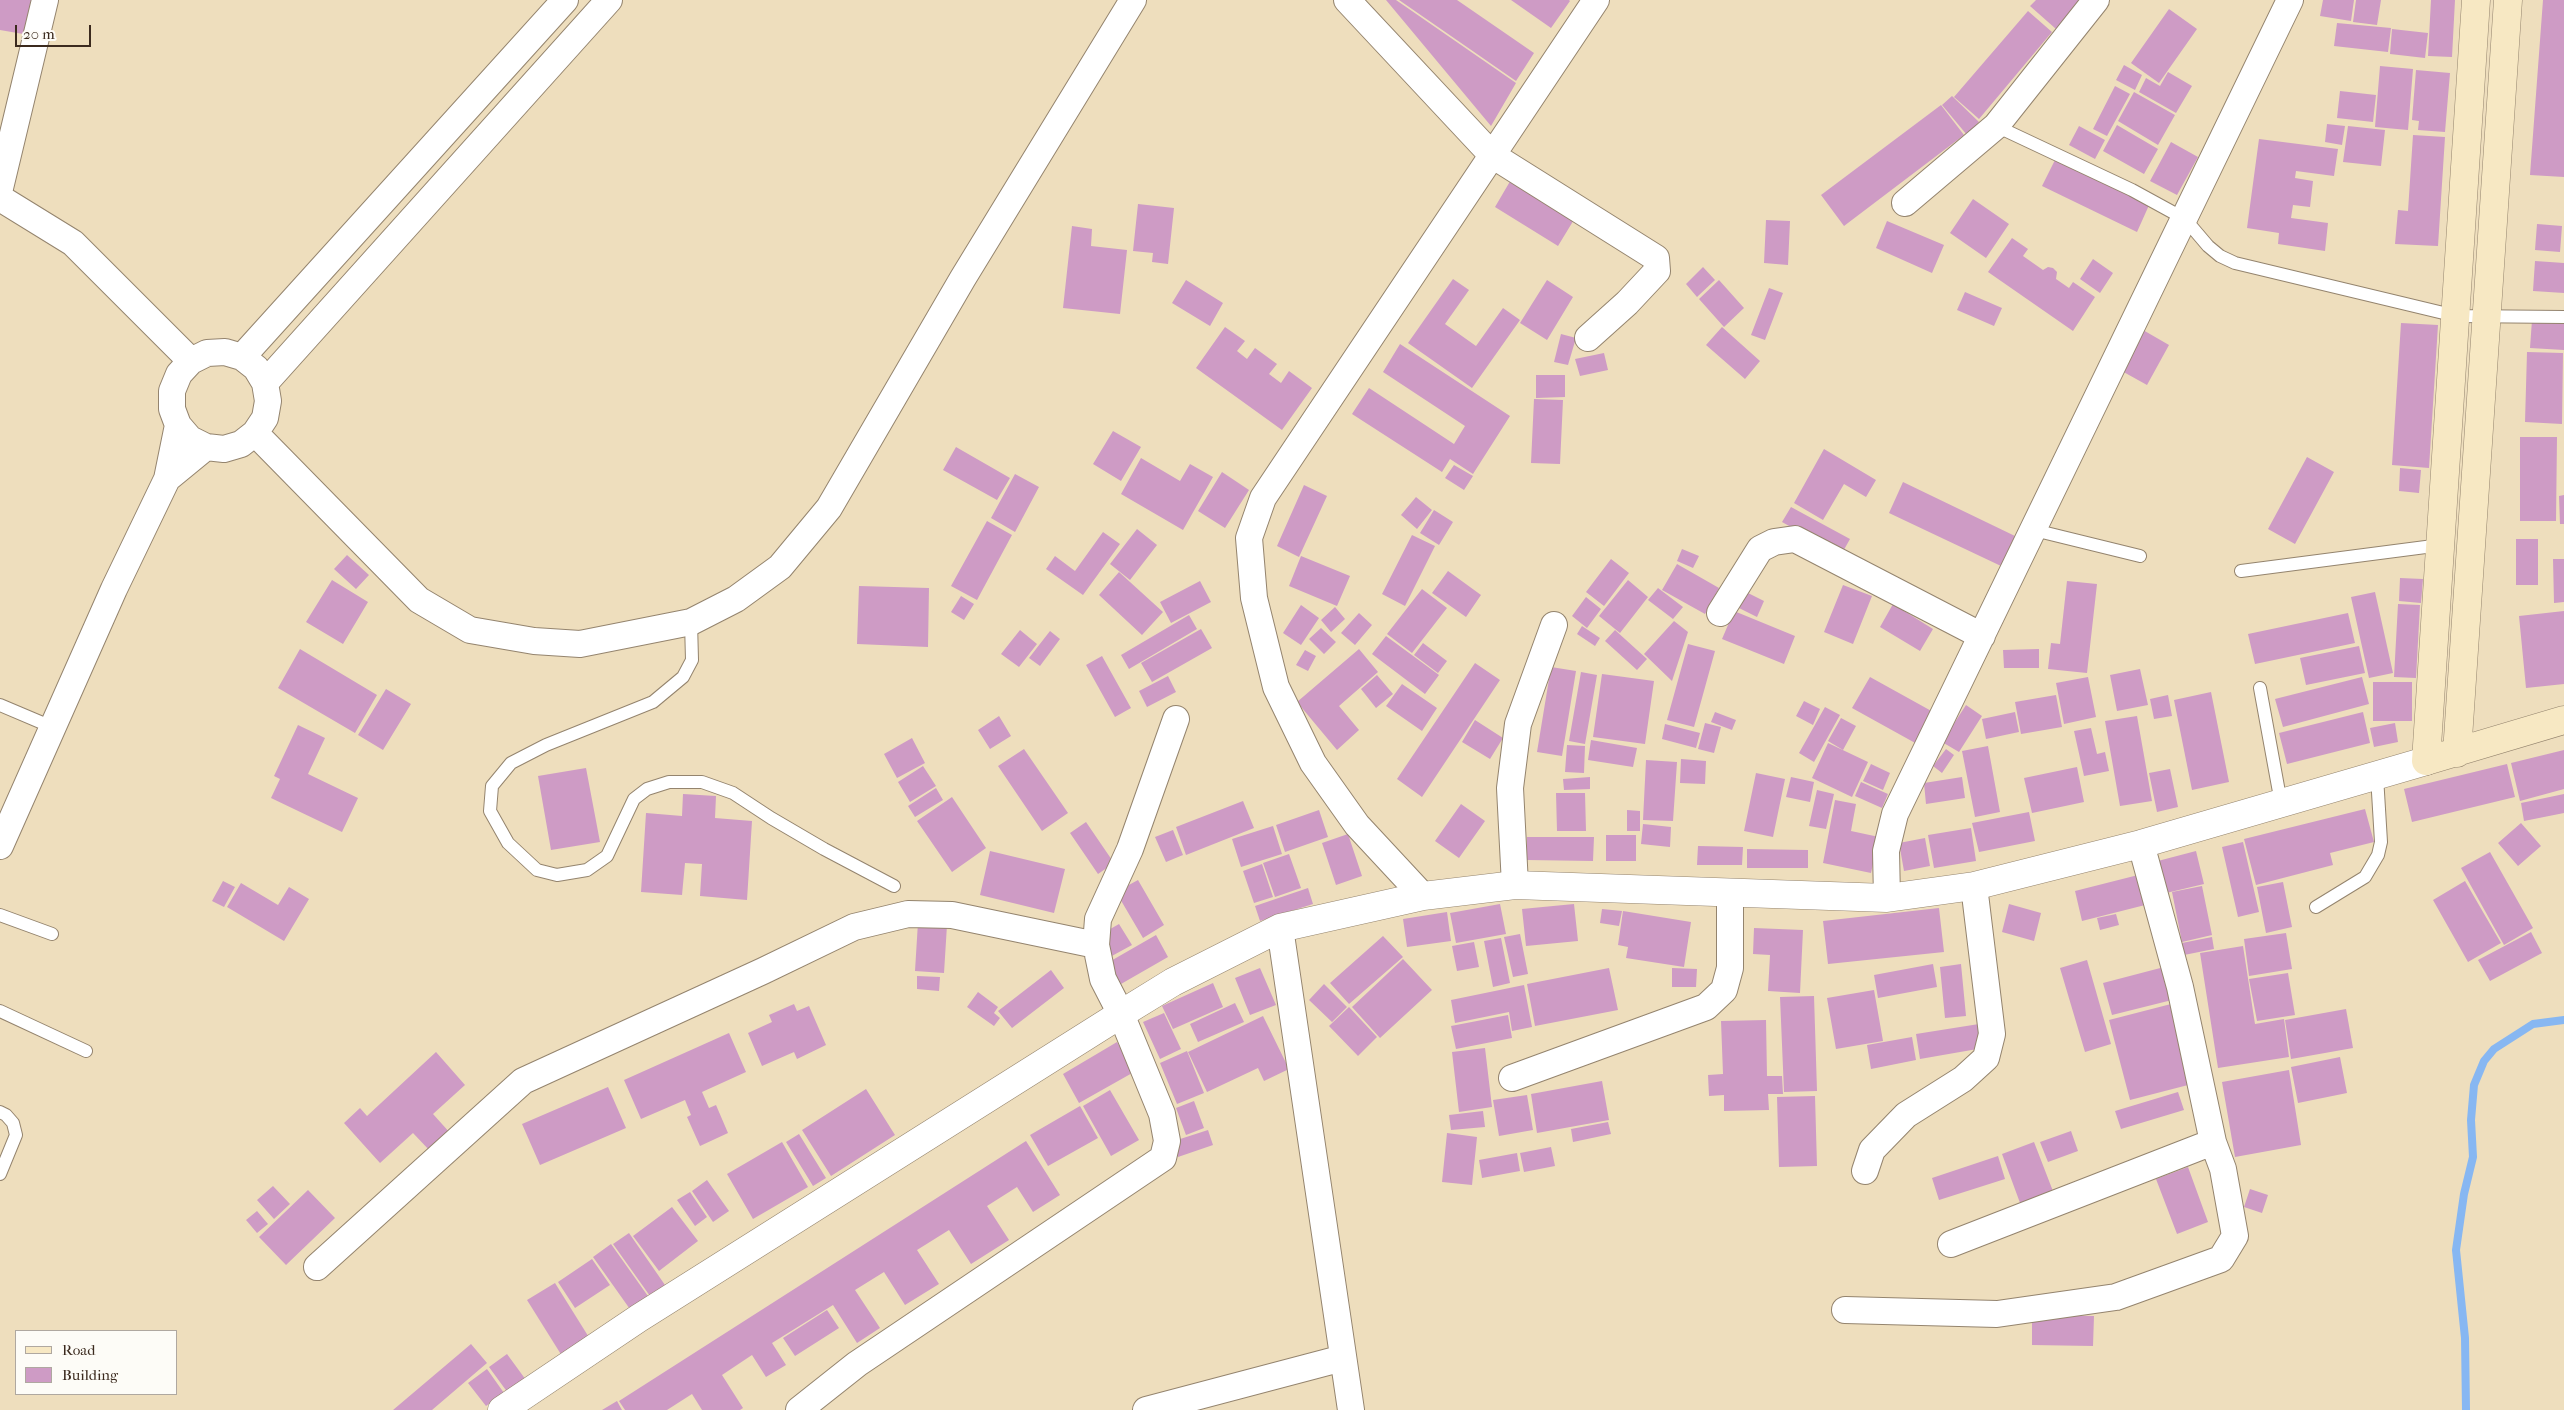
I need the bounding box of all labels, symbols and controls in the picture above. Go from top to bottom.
scale bar [18,15,94,47]
text: 20 m [23,25,55,43]
legend [15,1330,178,1395]
text: Road [62,1341,95,1359]
text: Building [62,1366,118,1384]

